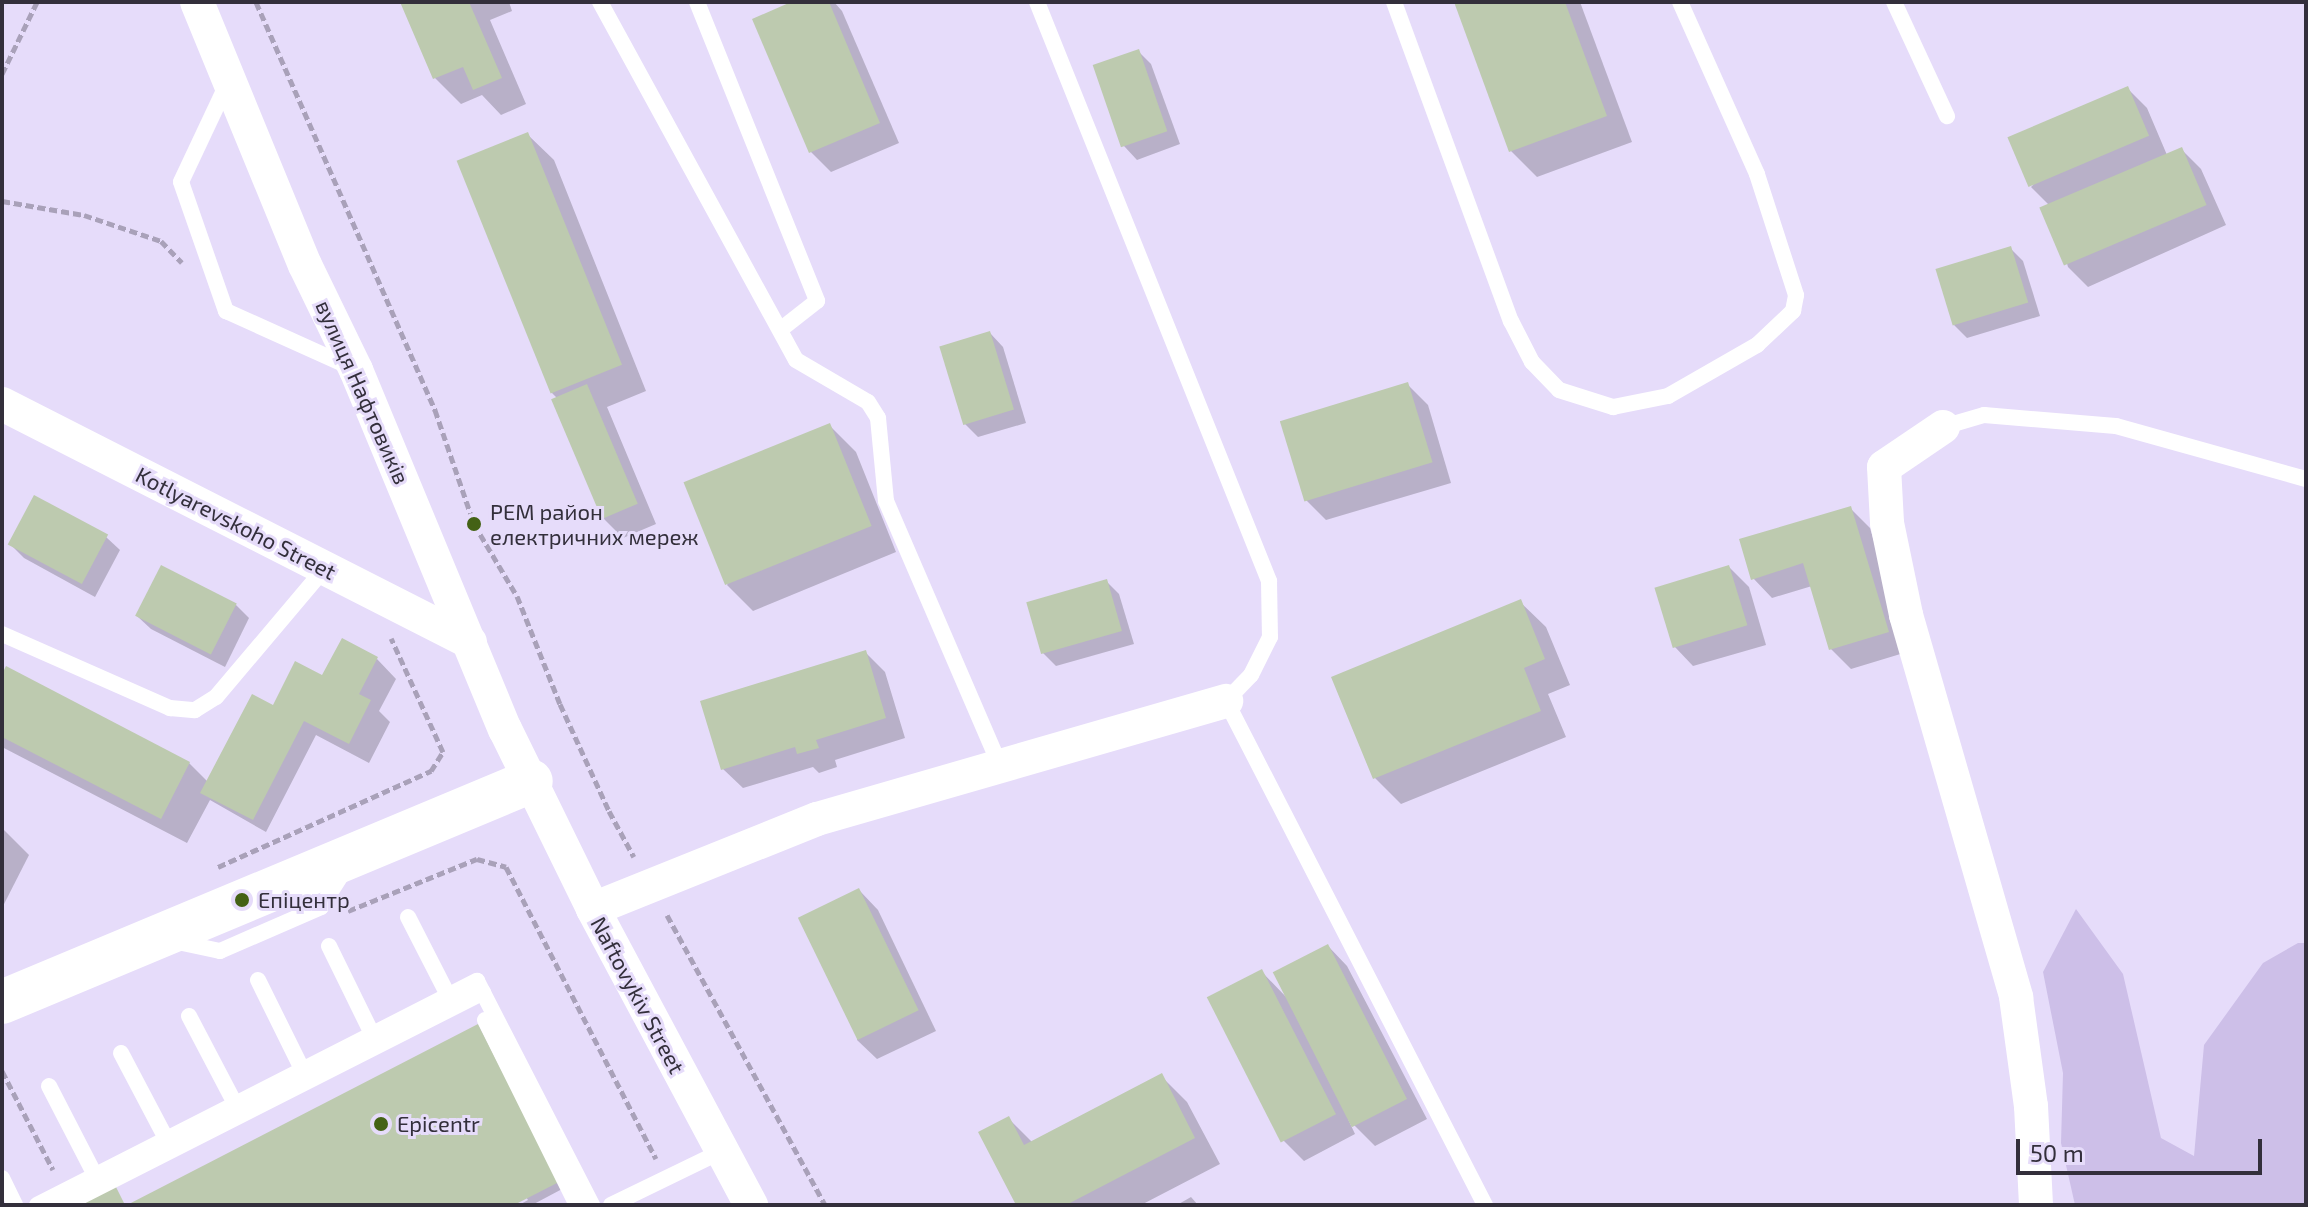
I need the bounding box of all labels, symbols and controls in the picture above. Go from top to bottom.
street label: вулиця Нафтовиків [311,296,415,488]
street label: Kotlyarevskoho Street [132,461,340,585]
place label: РЕМ район електричних мереж [490,498,699,550]
marker: РЕМ район електричних мереж [465,515,483,533]
place label: Епіцентр [258,887,350,913]
marker: Епіцентр [233,891,251,909]
street label: Naftovykiv Street [585,912,691,1078]
place label: Epicentr [397,1111,480,1137]
marker: Epicentr [372,1115,390,1133]
scale bar [2020,1123,2266,1173]
text: 50 m [2030,1138,2084,1167]

